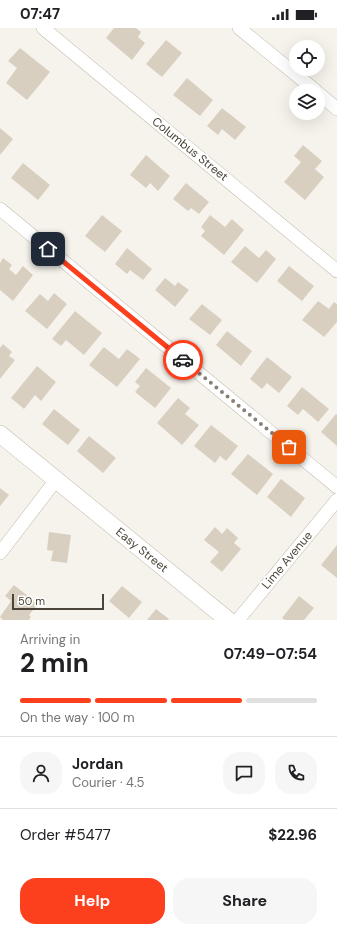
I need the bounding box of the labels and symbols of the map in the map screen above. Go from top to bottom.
street label: Columbus Street [149,113,232,185]
pin [31,232,65,266]
courier [163,340,203,380]
pin [272,430,306,464]
street label: Easy Street [113,524,172,576]
street label: Lime Avenue [258,528,316,592]
scale bar [12,592,104,611]

